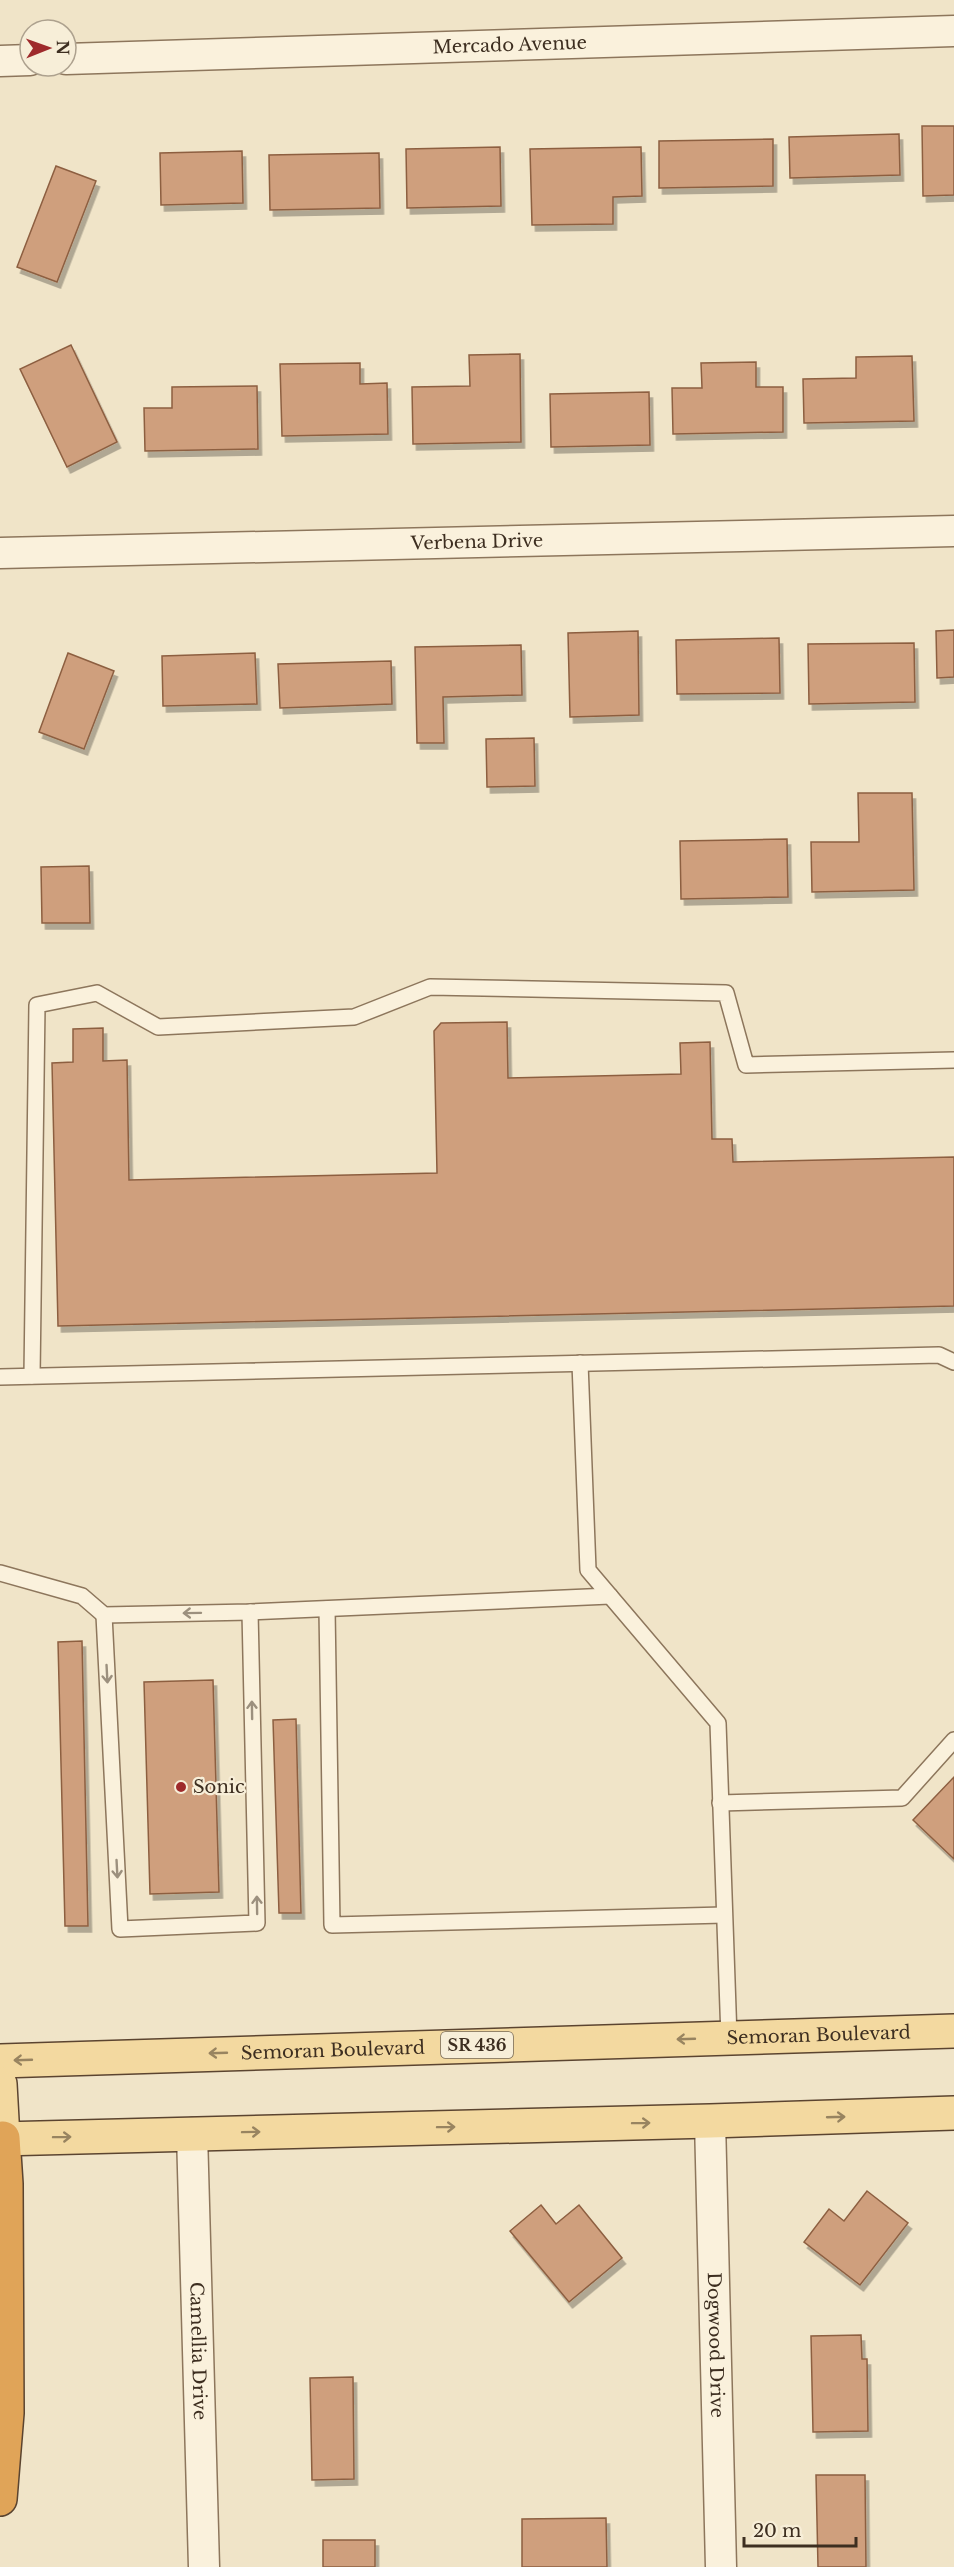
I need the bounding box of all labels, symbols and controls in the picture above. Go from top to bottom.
north arrow [18,18,78,78]
street label: Mercado Avenue [432,32,587,58]
text: N [53,40,73,55]
street label: Verbena Drive [409,529,543,555]
one-way arrow [182,1608,202,1619]
one-way arrow [101,1663,112,1683]
one-way arrow [247,1700,258,1720]
place label: Sonic [193,1776,245,1798]
marker: Sonic [174,1780,188,1794]
one-way arrow [112,1858,123,1878]
one-way arrow [251,1895,263,1915]
street label: Semoran Boulevard [726,2021,911,2049]
road number: SR 436 [441,2032,513,2058]
one-way arrow [676,2033,696,2045]
street label: Semoran Boulevard [240,2037,425,2064]
one-way arrow [208,2048,228,2059]
one-way arrow [13,2054,33,2066]
one-way arrow [825,2111,845,2122]
one-way arrow [630,2117,650,2128]
one-way arrow [435,2122,455,2133]
one-way arrow [240,2126,260,2138]
one-way arrow [51,2131,71,2143]
street label: Dogwood Drive [703,2272,728,2418]
street label: Camellia Drive [185,2281,211,2420]
scale bar [744,2510,856,2548]
text: 20 m [753,2520,801,2542]

